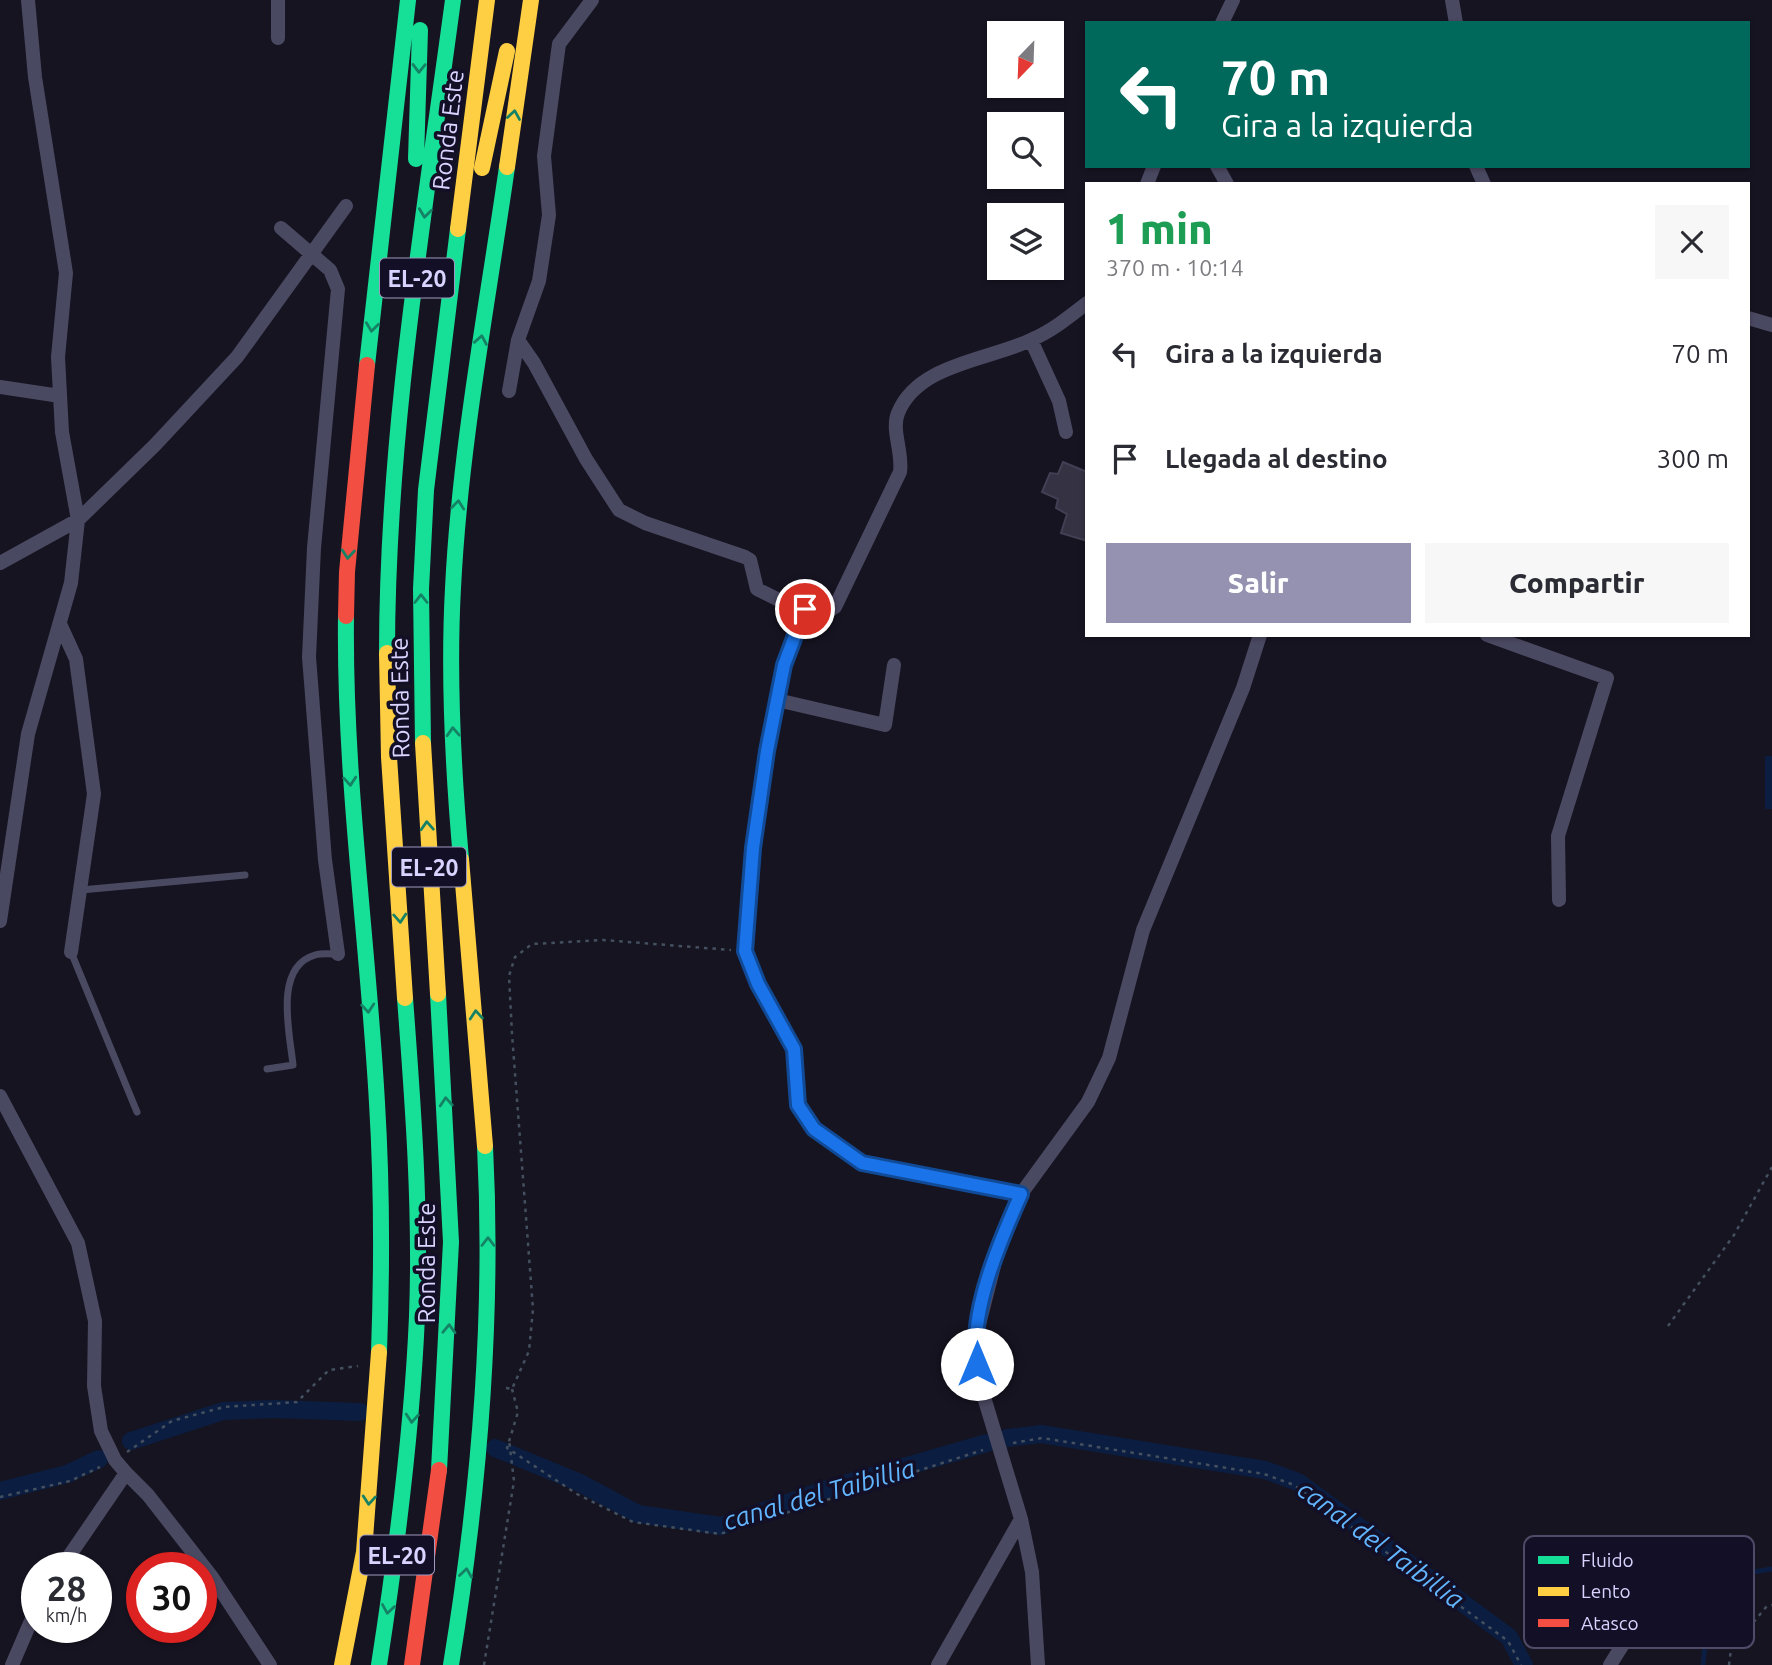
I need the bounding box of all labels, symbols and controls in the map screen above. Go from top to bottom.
north arrow [987,21,1064,98]
map controls [987,21,1064,280]
icon: left [1106,49,1197,140]
text: 70 m [1221,49,1330,104]
one-way arrow [412,63,427,74]
street label: Ronda Este [427,68,469,192]
text: Gira a la izquierda [1221,107,1474,143]
one-way arrow [506,109,521,121]
button: search [987,112,1064,189]
button: layers [987,203,1064,280]
text: 1 min [1106,205,1213,252]
button: close [1655,205,1729,279]
one-way arrow [418,208,433,219]
text: 370 m · 10:14 [1106,255,1244,280]
road number: EL-20 [380,258,454,298]
one-way arrow [365,321,380,333]
one-way arrow [473,334,488,346]
icon: left [1106,335,1144,373]
text: Gira a la izquierda [1165,339,1383,368]
text: 70 m [1671,339,1729,368]
icon: arrive [1106,440,1144,478]
text: Llegada al destino [1165,444,1388,473]
text: 300 m [1657,444,1729,473]
one-way arrow [450,499,465,510]
button: Salir [1106,543,1411,623]
button: Compartir [1425,543,1729,623]
one-way arrow [341,548,356,559]
pin [775,579,835,639]
icon: arrive [786,590,824,628]
one-way arrow [413,593,429,604]
street label: Ronda Este [385,637,415,759]
one-way arrow [446,726,461,737]
one-way arrow [342,776,357,787]
one-way arrow [420,820,435,831]
road number: EL-20 [392,848,466,887]
one-way arrow [392,913,407,924]
one-way arrow [360,1002,375,1013]
one-way arrow [469,1009,484,1020]
one-way arrow [439,1096,454,1107]
street label: Ronda Este [413,1202,440,1324]
one-way arrow [480,1236,496,1247]
one-way arrow [441,1324,457,1334]
position arrow [940,1327,1014,1401]
one-way arrow [405,1413,420,1424]
water label: canal del Taibillia [720,1453,918,1535]
water label: canal del Taibillia [1292,1474,1470,1614]
one-way arrow [361,1494,376,1505]
road number: EL-20 [360,1536,434,1574]
legend [1524,1536,1754,1648]
text: Fluido [1581,1549,1634,1571]
speed limit sign: 30 [126,1552,217,1643]
text: 28 [47,1568,86,1608]
one-way arrow [458,1568,473,1579]
text: Lento [1581,1580,1631,1602]
one-way arrow [381,1603,396,1615]
text: km/h [46,1605,87,1625]
text: Atasco [1581,1612,1639,1634]

